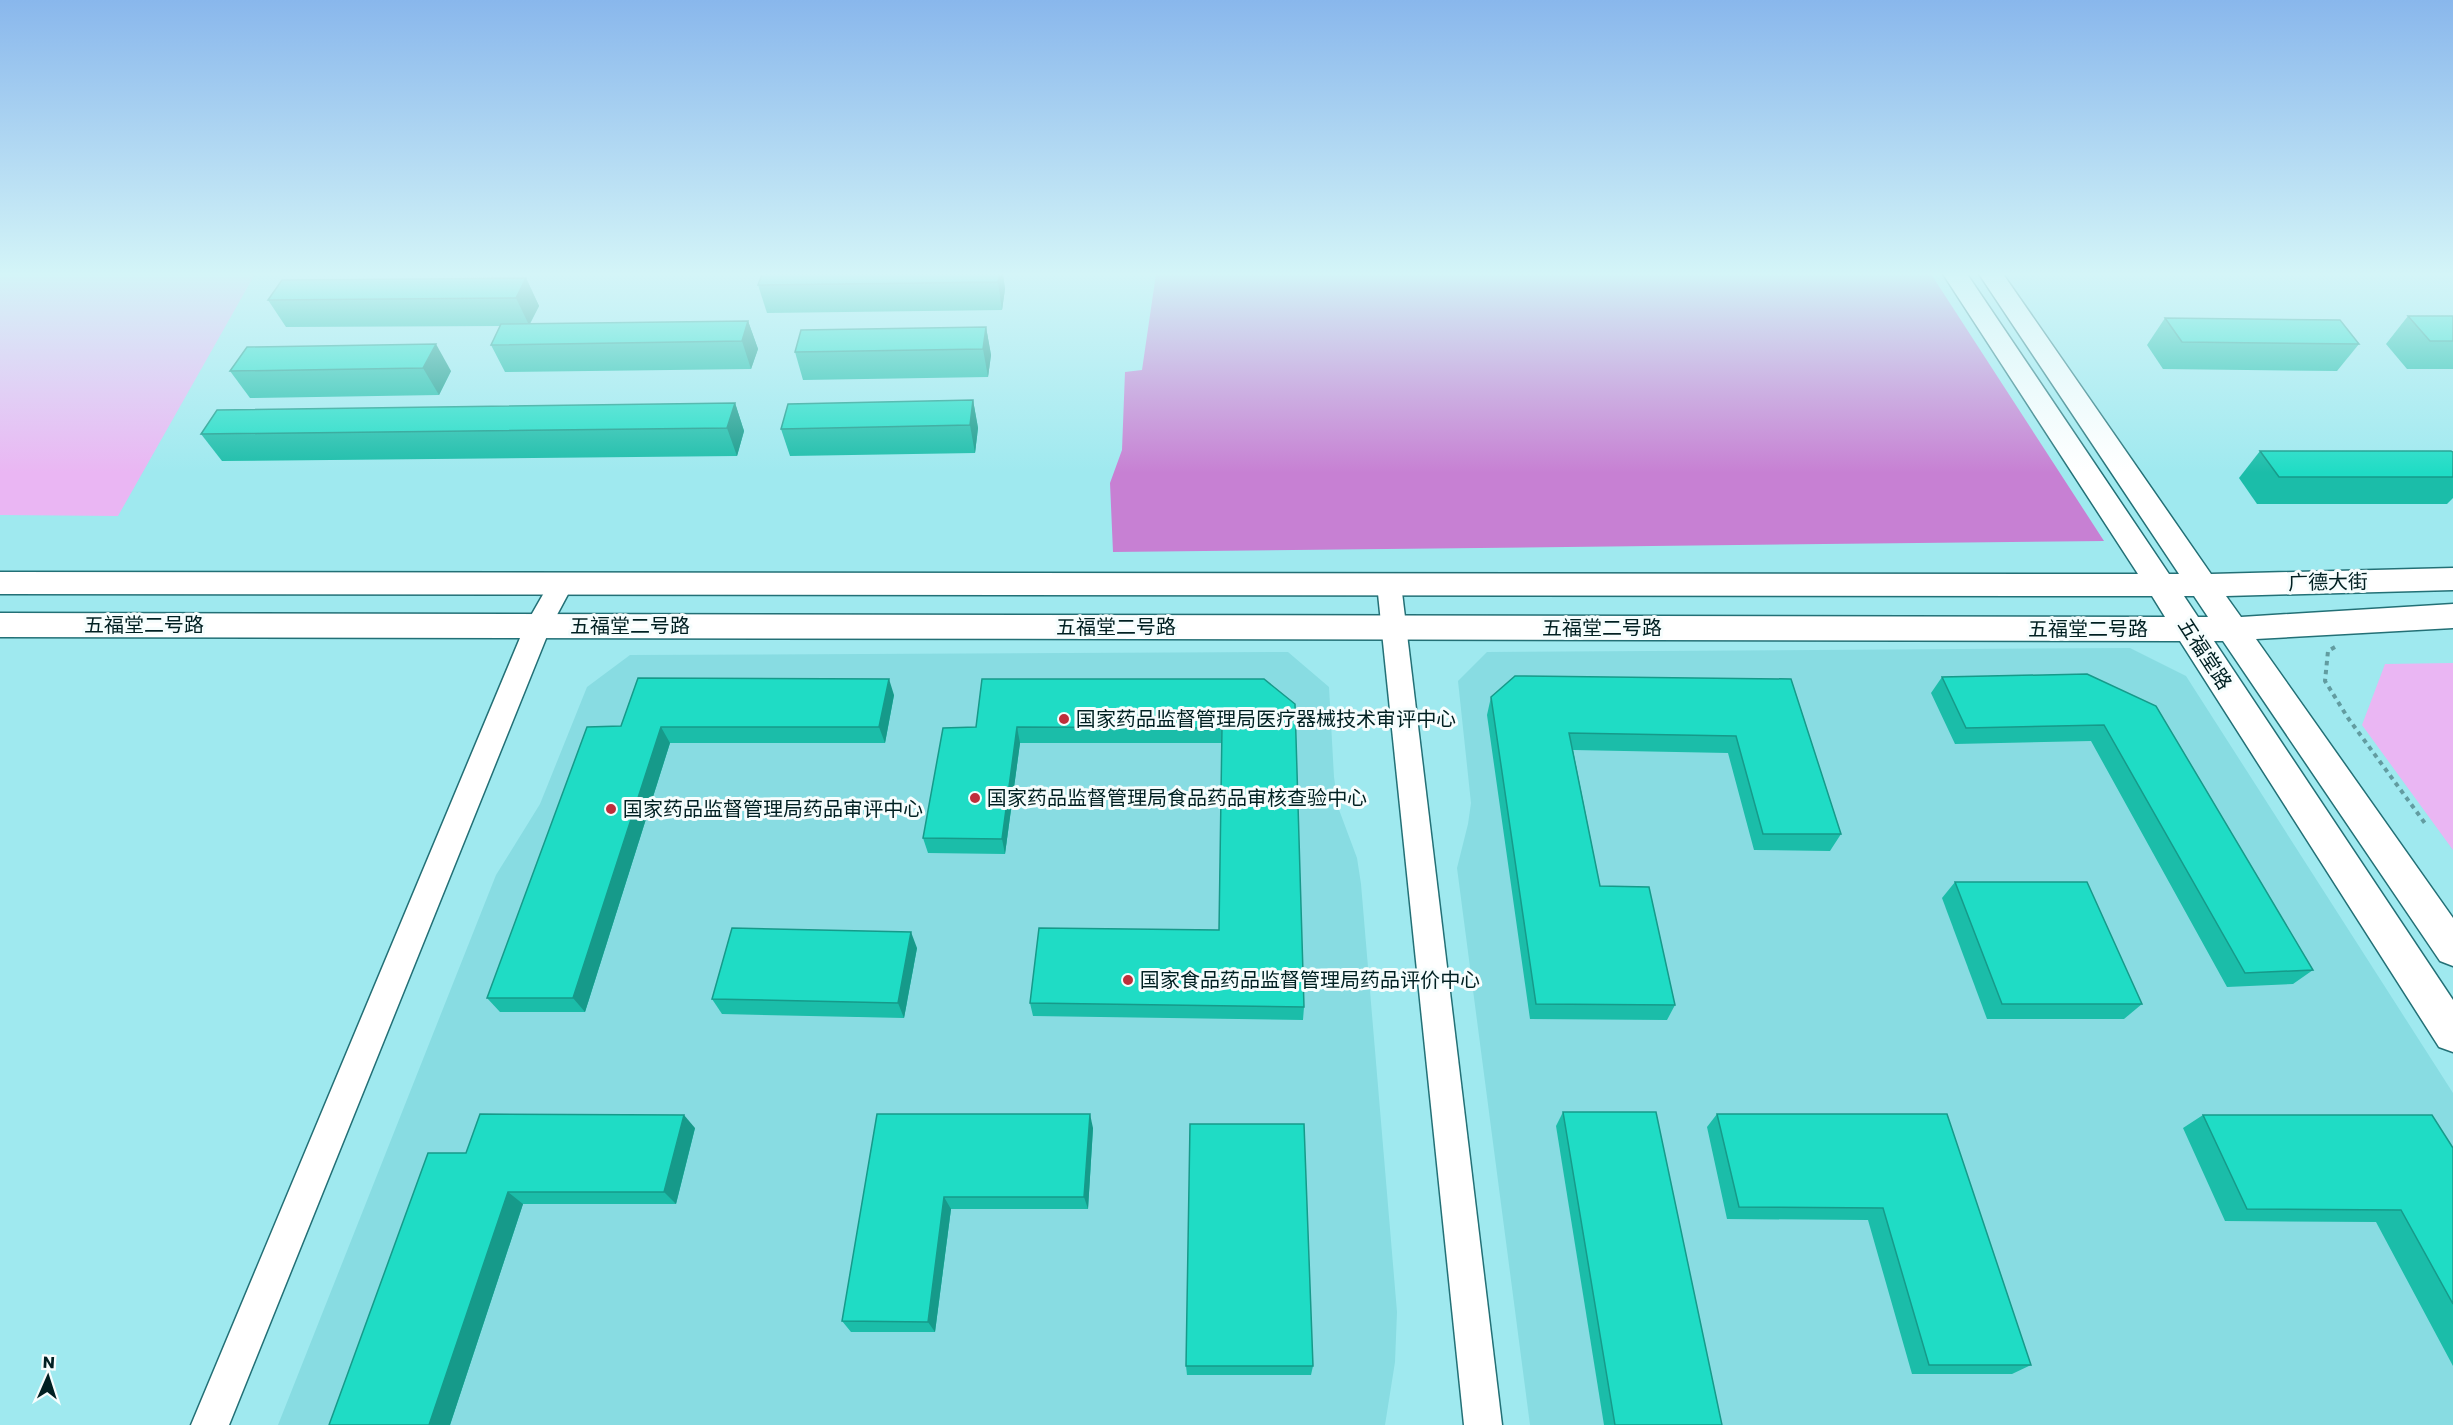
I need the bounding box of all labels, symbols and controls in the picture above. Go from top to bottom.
street label: 广德大街 [2288,567,2368,597]
street label: 五福堂二号路 [84,611,204,639]
street label: 五福堂二号路 [570,612,690,640]
street label: 五福堂二号路 [1056,613,1176,641]
street label: 五福堂路 [2171,613,2239,695]
street label: 五福堂二号路 [1542,614,1662,642]
street label: 五福堂二号路 [2028,615,2148,643]
place label: 国家药品监督管理局医疗器械技术审评中心 [1076,705,1456,733]
marker: 国家药品监督管理局医疗器械技术审评中心 [1057,712,1071,726]
place label: 国家药品监督管理局食品药品审核查验中心 [987,784,1367,812]
marker: 国家药品监督管理局食品药品审核查验中心 [968,791,982,805]
place label: 国家药品监督管理局药品审评中心 [623,795,923,823]
marker: 国家药品监督管理局药品审评中心 [604,802,618,816]
place label: 国家食品药品监督管理局药品评价中心 [1140,966,1480,994]
marker: 国家食品药品监督管理局药品评价中心 [1121,973,1135,987]
north arrow [18,1347,78,1407]
text: N [42,1351,55,1374]

